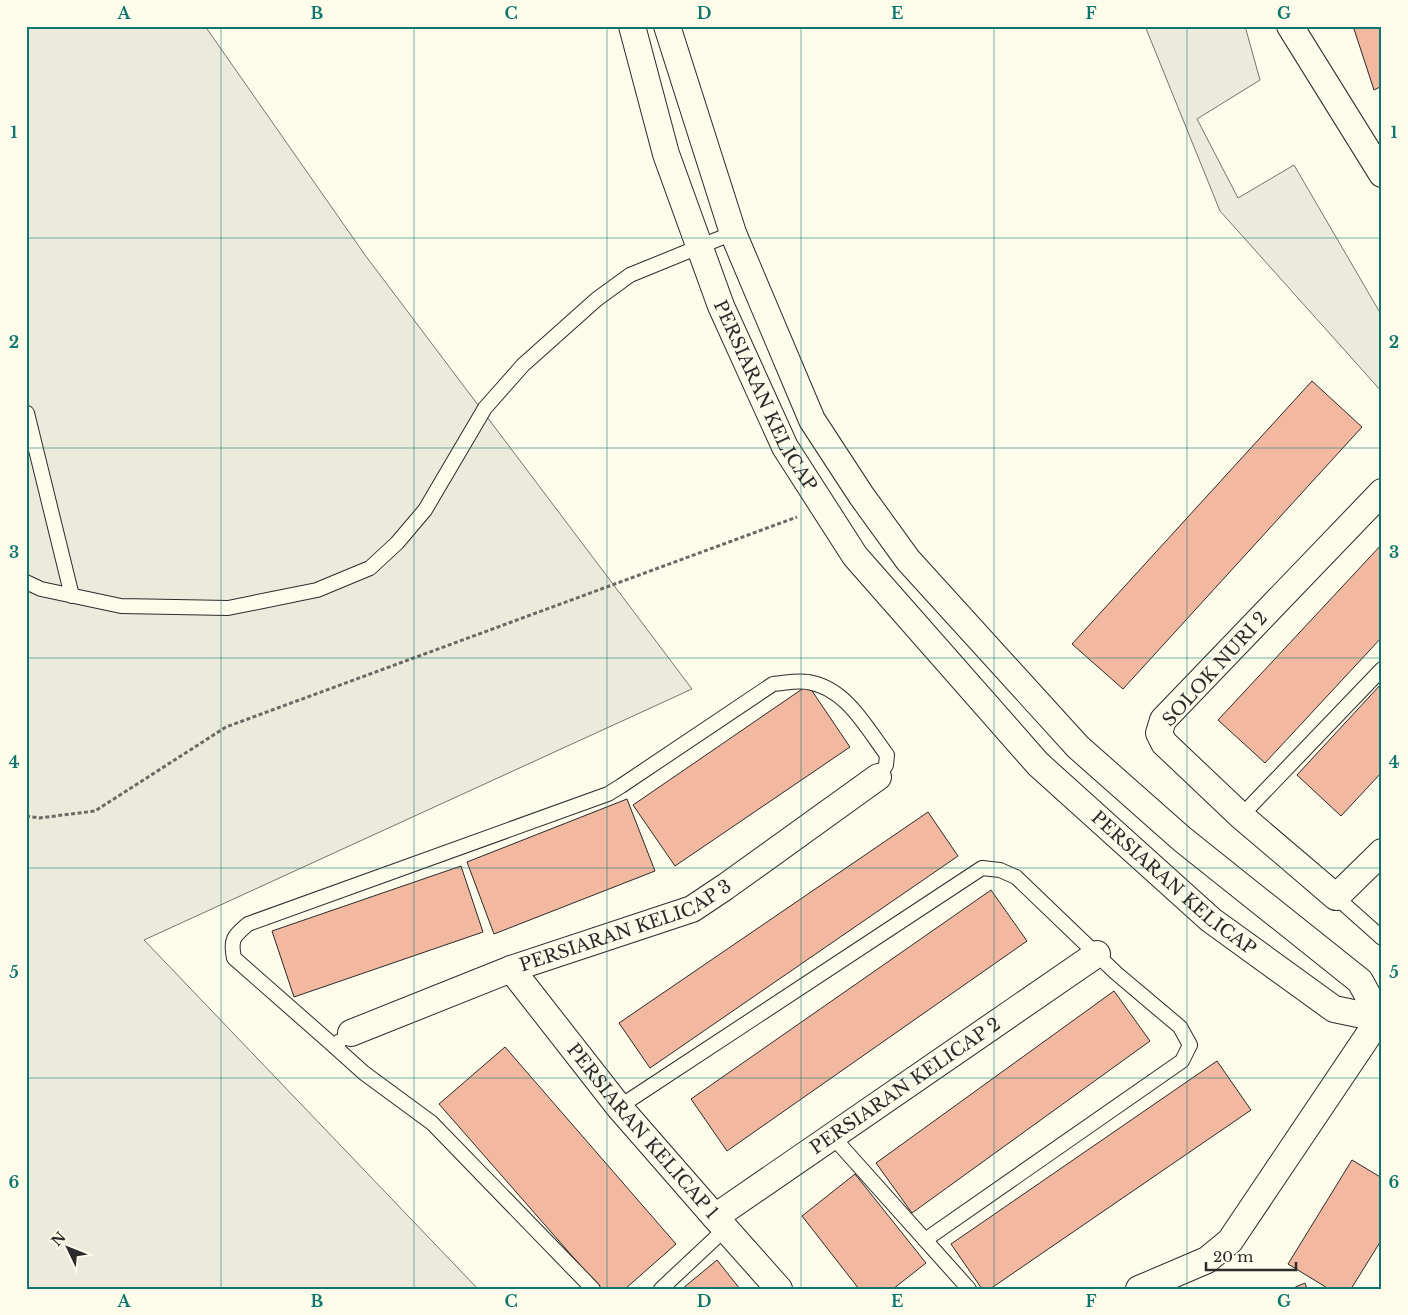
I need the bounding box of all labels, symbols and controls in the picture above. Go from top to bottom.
text: A [117,3,132,23]
text: B [311,3,324,23]
text: C [504,3,518,23]
text: D [697,3,711,23]
text: E [891,3,903,23]
text: F [1085,3,1097,23]
text: G [1277,3,1291,23]
text: 1 [11,122,18,142]
text: 1 [1391,122,1398,142]
street label: PERSIARAN KELICAP [709,297,821,495]
text: 2 [9,332,19,352]
text: 2 [1389,332,1399,352]
text: 3 [9,542,19,562]
text: 3 [1389,542,1399,562]
street label: SOLOK NURI 2 [1158,607,1272,731]
text: 4 [9,752,19,772]
text: 4 [1389,752,1399,772]
street label: PERSIARAN KELICAP [1087,806,1260,960]
street label: PERSIARAN KELICAP 3 [517,875,736,976]
text: 5 [9,962,19,982]
text: 5 [1389,962,1399,982]
street label: PERSIARAN KELICAP 2 [806,1013,1005,1159]
street label: PERSIARAN KELICAP 1 [562,1039,723,1224]
text: 6 [9,1172,20,1192]
text: 6 [1389,1172,1400,1192]
north arrow [42,1222,92,1272]
text: N [47,1228,70,1250]
scale bar [1206,1240,1296,1272]
text: 20 m [1213,1247,1253,1266]
text: A [117,1291,132,1311]
text: B [311,1291,324,1311]
text: C [504,1291,518,1311]
text: D [697,1291,711,1311]
text: E [891,1291,903,1311]
text: F [1085,1291,1097,1311]
text: G [1277,1291,1291,1311]

